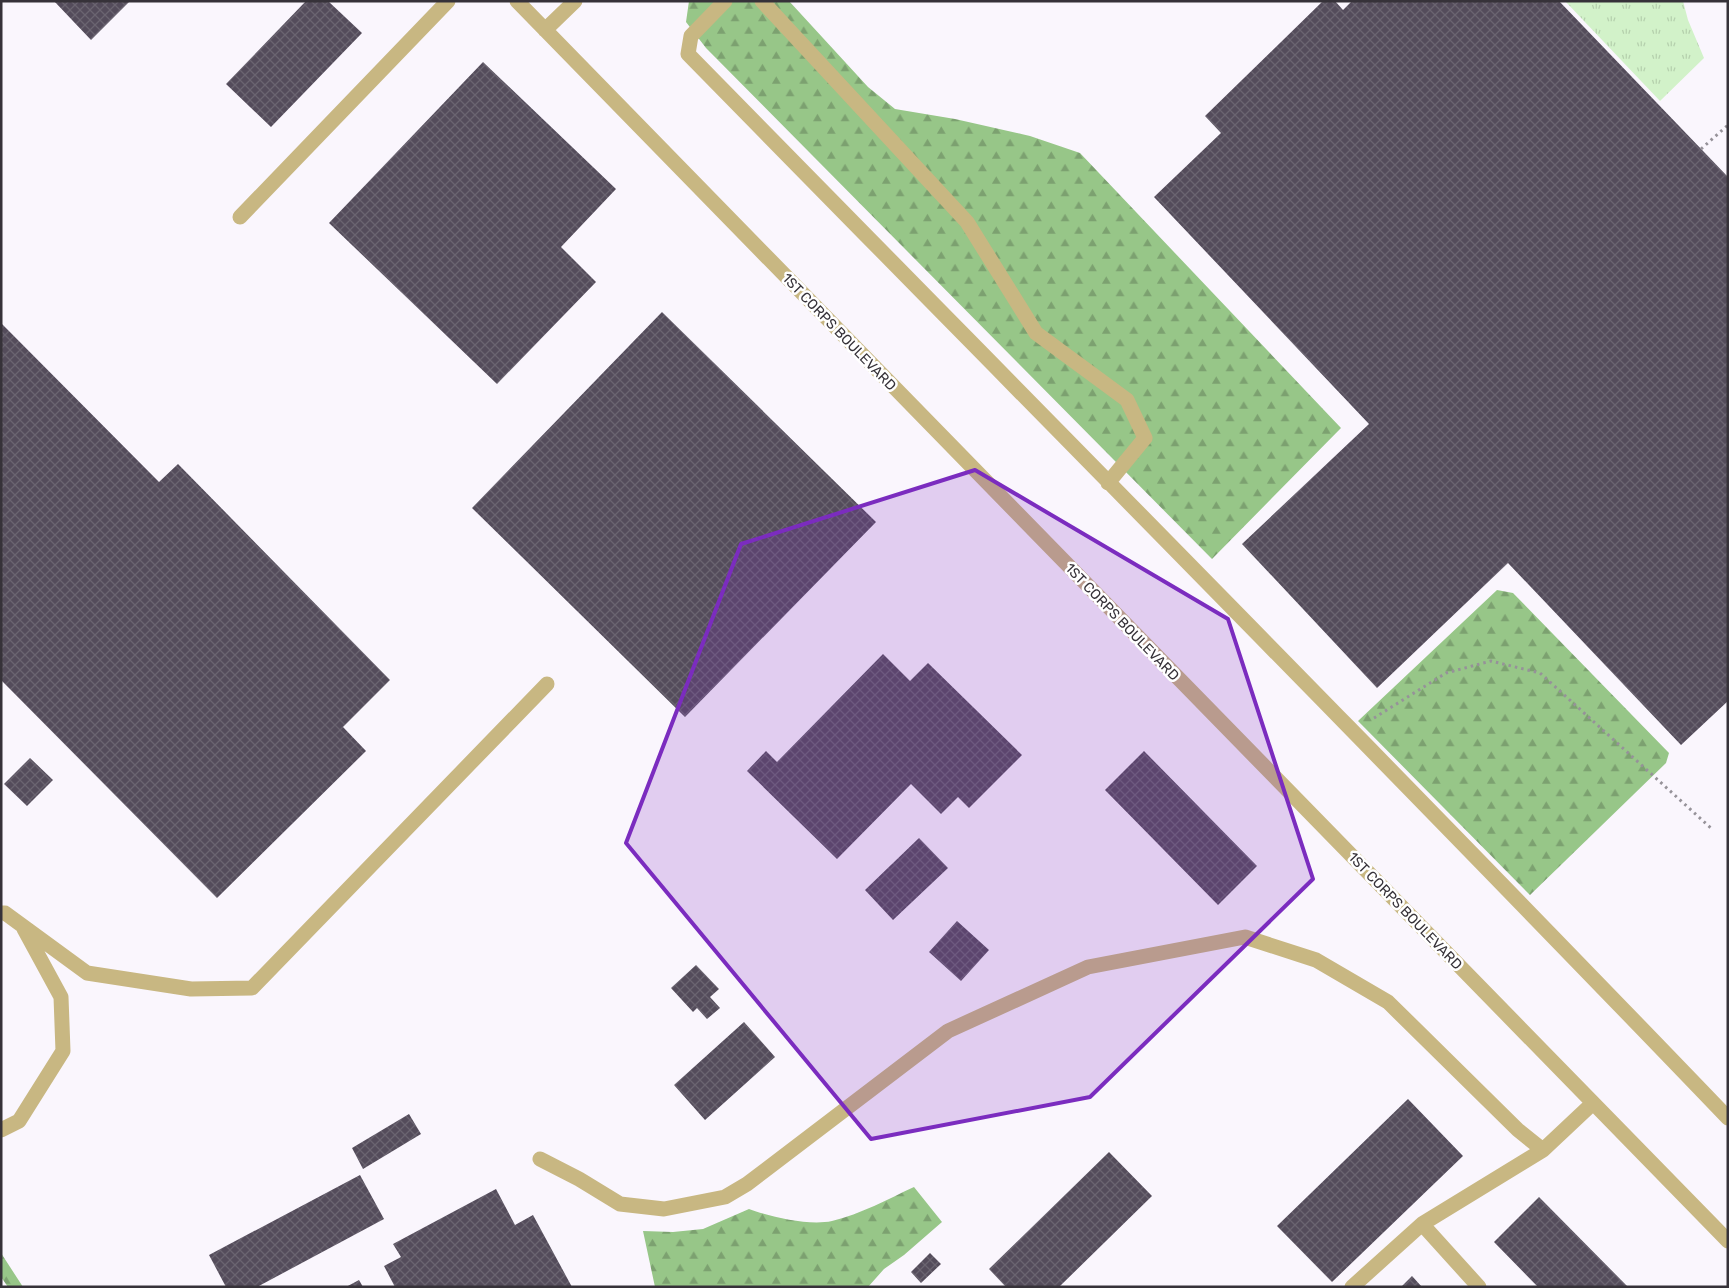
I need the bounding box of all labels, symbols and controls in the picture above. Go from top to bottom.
street label: 1ST CORPS BOULEVARD [779,270,899,394]
street label: 1ST CORPS BOULEVARD [1062,560,1182,684]
street label: 1ST CORPS BOULEVARD [1345,849,1465,973]

